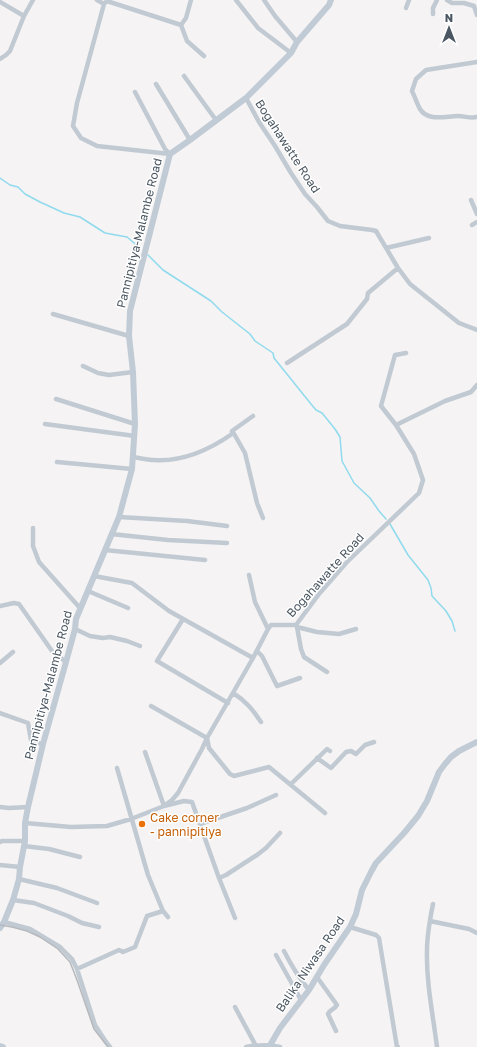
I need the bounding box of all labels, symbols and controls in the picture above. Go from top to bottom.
north arrow [429,8,469,48]
text: N [445,11,453,24]
street label: Bogahawatte Road [252,96,324,196]
street label: Pannipitiya-Malambe Road [113,157,165,309]
street label: Bogahawatte Road [283,530,367,620]
street label: Pannipitiya-Malambe Road [21,609,75,761]
place label: Cake corner - pannipitiya [150,810,221,839]
marker: Cake corner - pannipitiya [137,819,147,829]
street label: Balika Niwasa Road [272,913,348,1015]

